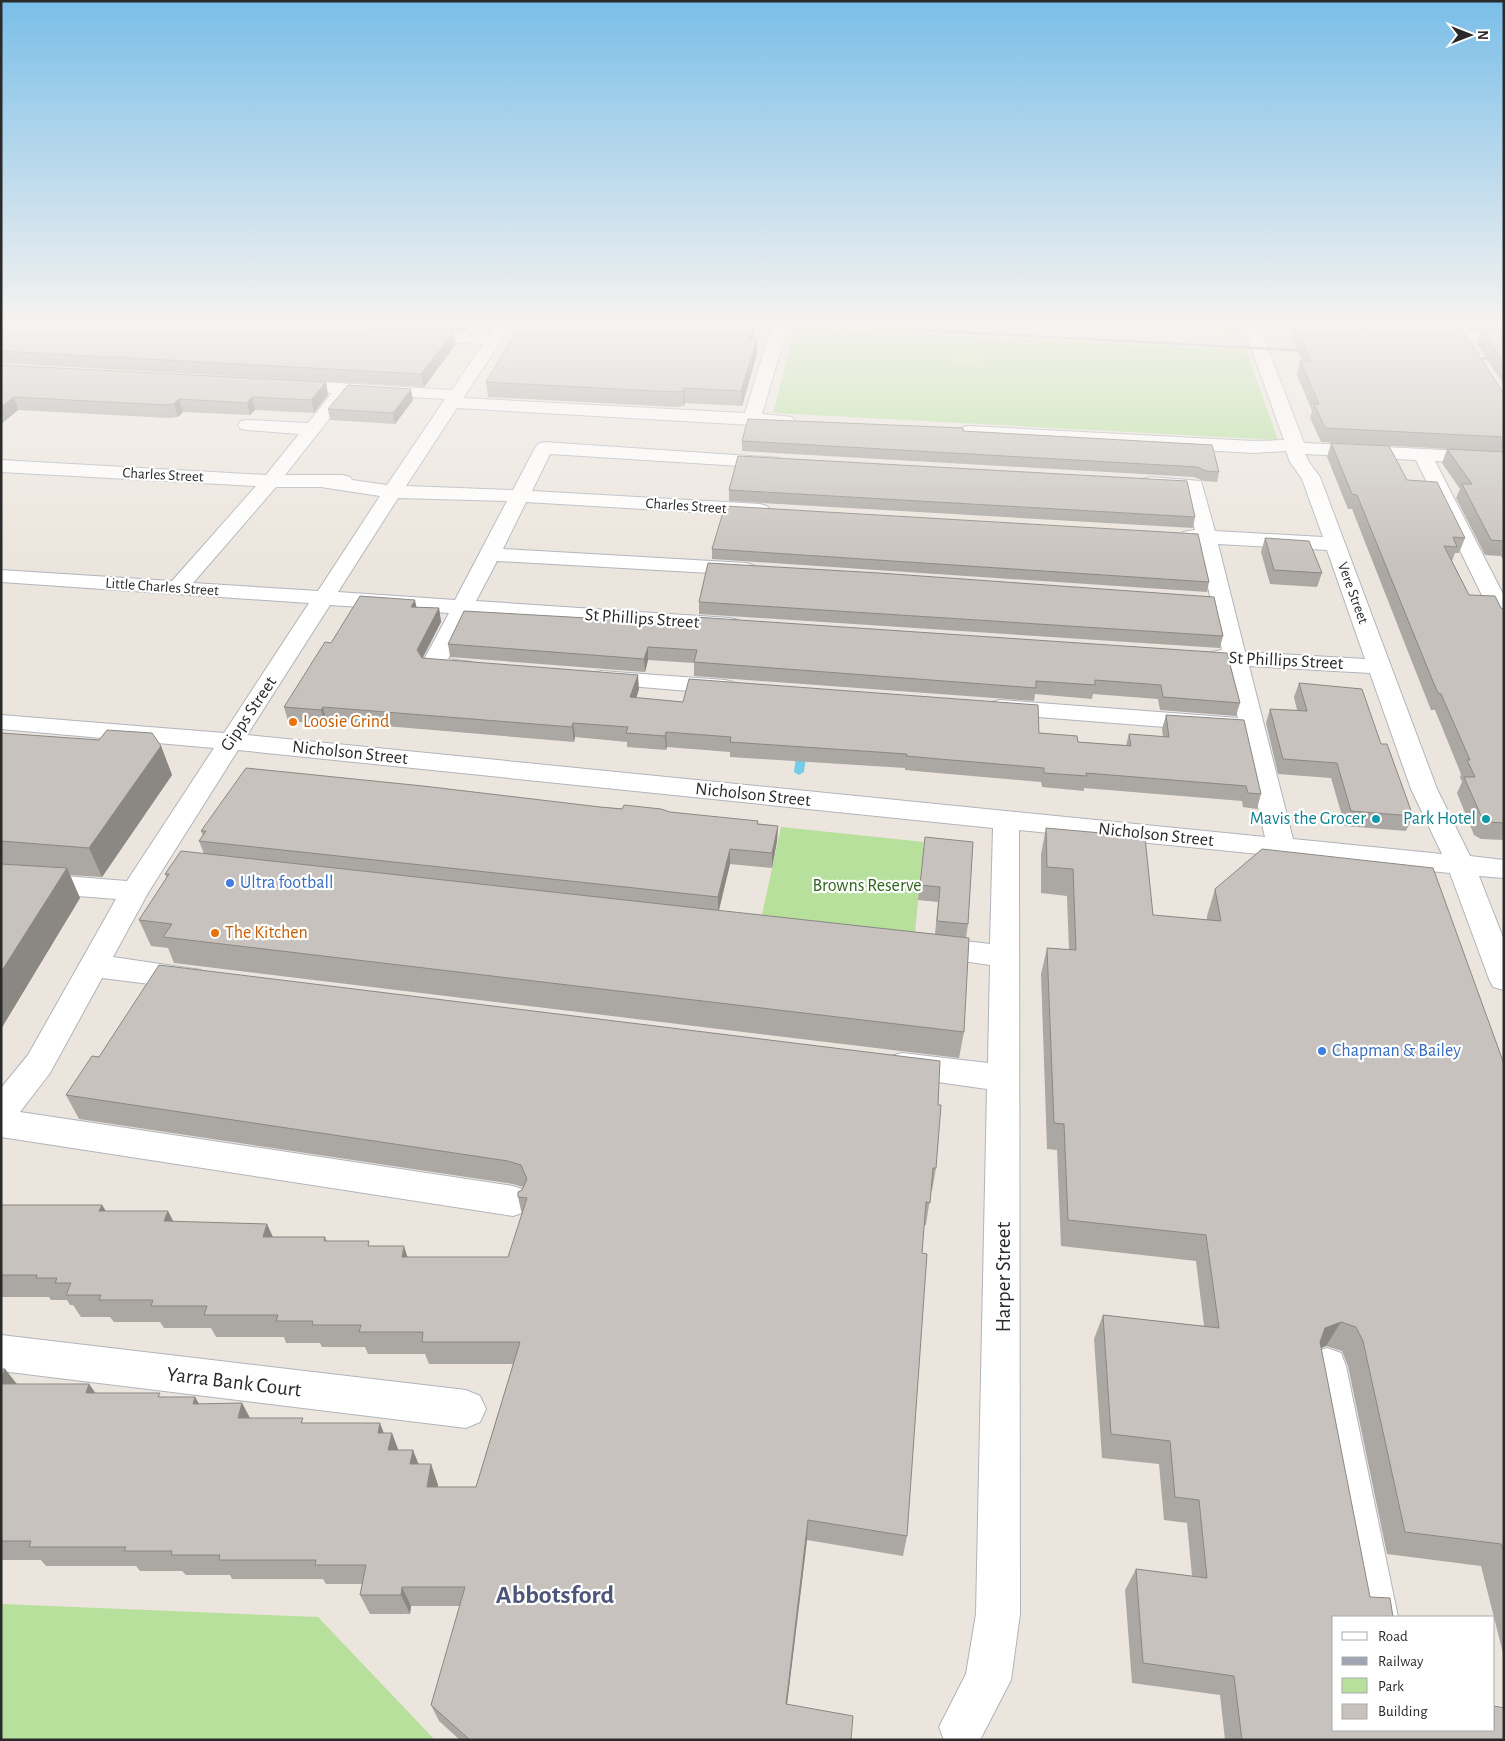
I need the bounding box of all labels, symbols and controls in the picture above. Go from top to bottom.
north arrow [1445,10,1495,60]
text: N [1475,30,1489,40]
street label: Charles Street [122,465,204,485]
street label: Charles Street [645,496,727,516]
street label: Vere Street [1335,560,1371,626]
street label: Little Charles Street [105,576,219,598]
street label: St Phillips Street [584,606,700,632]
street label: St Phillips Street [1228,649,1344,673]
street label: Gipps Street [218,673,281,754]
place label: Loosie Grind [303,713,389,731]
marker: Loosie Grind [287,716,299,728]
street label: Nicholson Street [291,738,409,768]
street label: Nicholson Street [694,780,812,810]
place label: Mavis the Grocer [1250,810,1366,828]
place label: Park Hotel [1403,810,1476,828]
marker: Mavis the Grocer [1370,813,1382,825]
marker: Park Hotel [1480,813,1492,825]
street label: Nicholson Street [1097,820,1215,850]
place label: Ultra football [240,874,333,892]
marker: Ultra football [224,877,236,889]
park label: Browns Reserve [812,877,922,895]
place label: The Kitchen [225,924,308,942]
marker: The Kitchen [209,927,221,939]
place label: Chapman & Bailey [1332,1042,1461,1060]
marker: Chapman & Bailey [1316,1045,1328,1057]
street label: Harper Street [993,1222,1014,1332]
street label: Yarra Bank Court [166,1363,303,1401]
district label: Abbotsford [496,1582,614,1608]
legend [1332,1616,1495,1731]
text: Road [1378,1629,1408,1644]
text: Railway [1378,1654,1424,1669]
text: Park [1378,1679,1404,1694]
text: Building [1378,1704,1428,1719]

